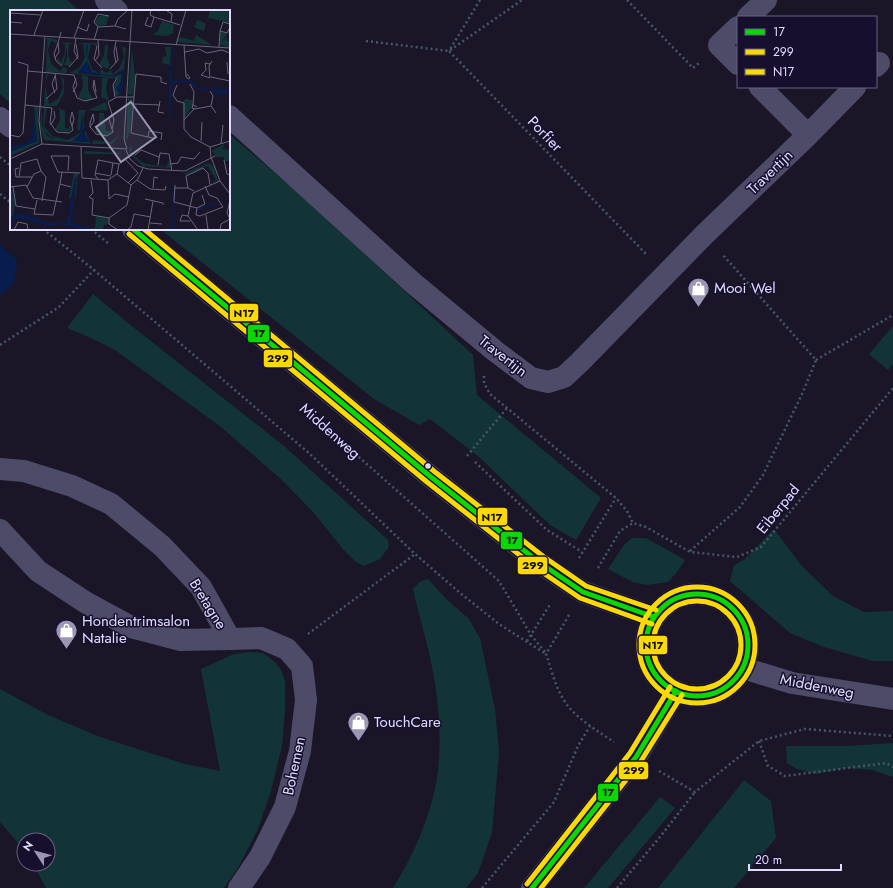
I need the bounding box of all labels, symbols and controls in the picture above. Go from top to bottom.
inset map [10,10,230,230]
legend [737,16,877,88]
text: 17 [773,23,785,41]
text: 299 [773,43,794,61]
text: N17 [773,63,795,81]
street label: Porfier [522,111,568,157]
street label: Travertijn [742,144,798,200]
shop icon: Mooi Wel [685,275,711,308]
place label: Mooi Wel [714,277,776,299]
line badge: N17 [229,303,259,322]
text: N17 [234,305,255,321]
line badge: 17 [247,324,270,343]
text: 17 [253,325,265,341]
street label: Travertijn [474,330,532,382]
line badge: 299 [263,349,293,368]
text: 299 [267,350,289,366]
street label: Middenweg [295,398,365,464]
unlabelled marker [423,461,433,471]
street label: Eiberpad [751,480,805,538]
line badge: N17 [477,507,508,526]
text: N17 [482,509,503,525]
line badge: 17 [500,531,523,550]
text: 17 [506,532,518,548]
line badge: 299 [517,556,548,575]
text: 299 [522,557,544,573]
street label: Bretagne [184,574,232,634]
place label: Hondentrimsalon Natalie [82,610,190,649]
shop icon: Hondentrimsalon Natalie [53,617,79,650]
line badge: N17 [638,635,668,655]
text: N17 [643,637,664,653]
street label: Middenweg [778,668,856,704]
shop icon: TouchCare [346,709,372,742]
place label: TouchCare [374,711,441,733]
street label: Bohemen [277,735,311,797]
line badge: 299 [618,761,649,780]
text: 299 [623,762,645,778]
line badge: 17 [597,783,619,802]
text: 17 [602,784,614,800]
north arrow [16,832,56,872]
text: N [19,838,37,854]
scale bar [749,846,841,872]
text: 20 m [755,851,782,869]

